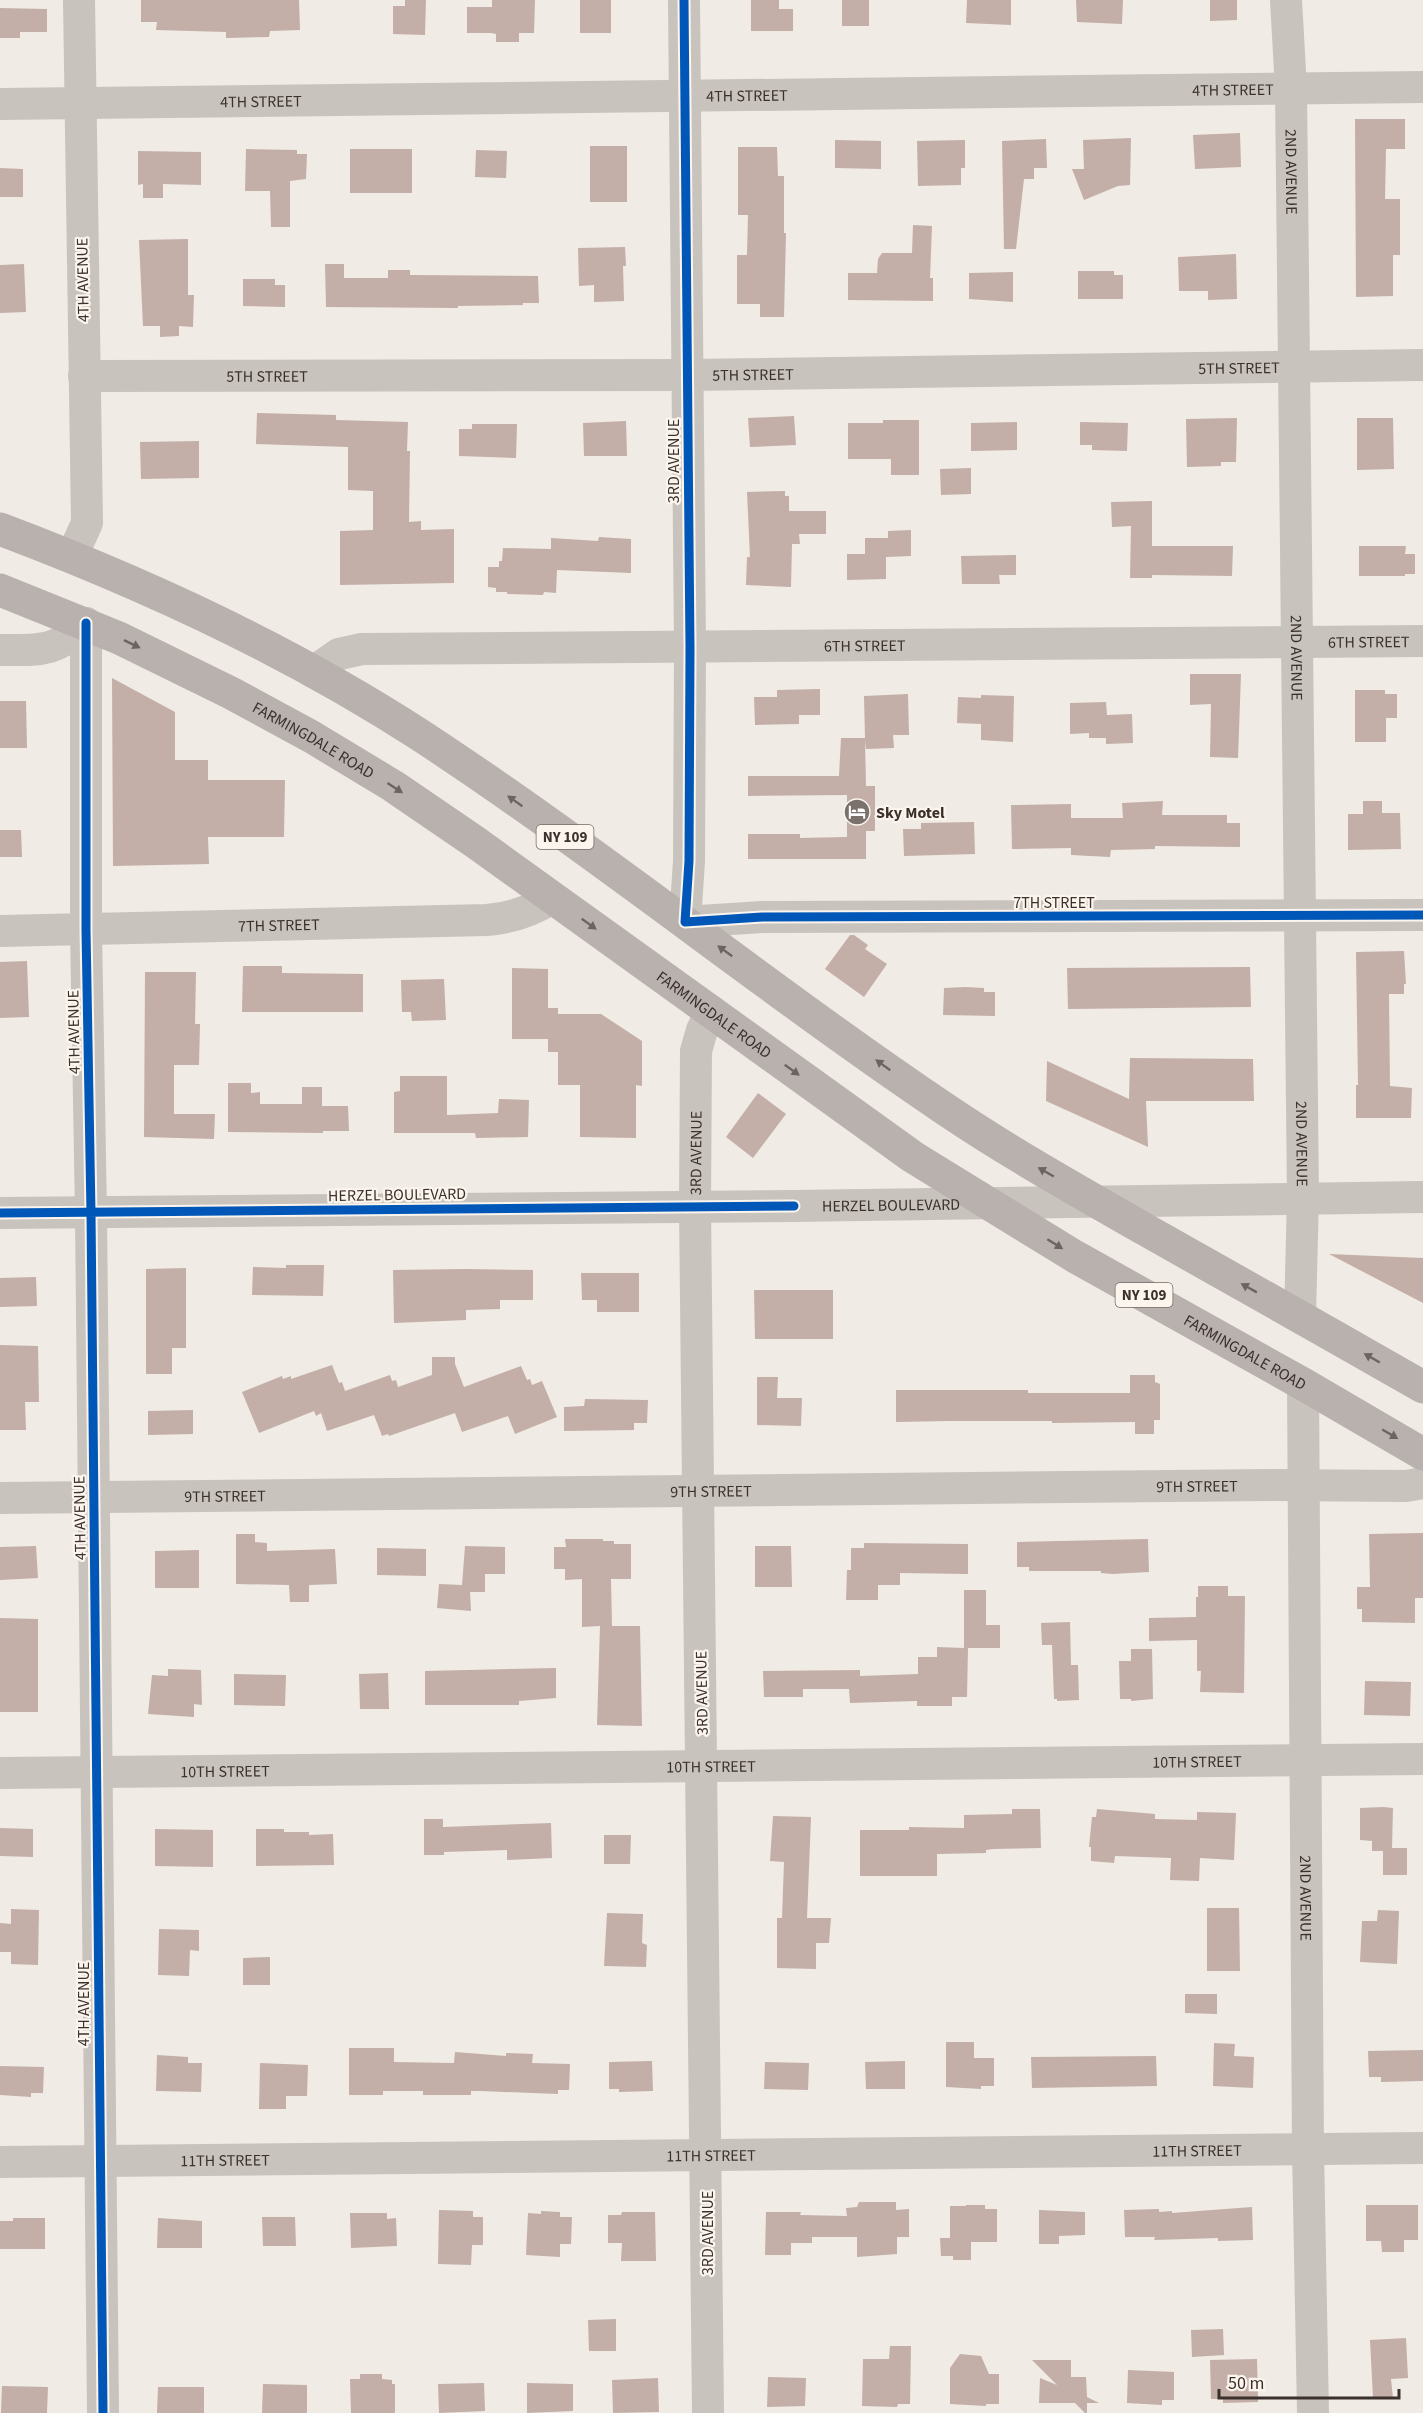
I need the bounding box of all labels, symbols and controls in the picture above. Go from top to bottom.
street label: 4TH STREET [1192,79,1274,102]
street label: 4TH STREET [706,85,788,108]
street label: 4TH STREET [220,90,302,113]
street label: 2ND AVENUE [1279,129,1302,215]
street label: 4TH AVENUE [71,238,95,322]
street label: 5TH STREET [1198,357,1280,380]
street label: 5TH STREET [712,364,794,387]
street label: 5TH STREET [226,366,308,388]
street label: 3RD AVENUE [663,419,685,503]
street label: 2ND AVENUE [1285,615,1308,701]
street label: 6TH STREET [1328,631,1410,654]
street label: 6TH STREET [824,635,906,658]
one-way arrow [124,639,141,648]
street label: FARMINGDALE ROAD [248,697,378,784]
one-way arrow [387,782,403,793]
one-way arrow [507,796,522,808]
hotel icon: Sky Motel [842,797,872,827]
place label: Sky Motel [876,802,945,824]
road number: NY 109 [536,825,594,849]
street label: 7TH STREET [1013,892,1095,914]
street label: 7TH STREET [238,914,320,938]
one-way arrow [580,918,596,930]
one-way arrow [717,945,733,957]
street label: FARMINGDALE ROAD [652,966,776,1064]
street label: 4TH AVENUE [62,990,86,1074]
one-way arrow [876,1059,892,1071]
one-way arrow [784,1064,800,1076]
street label: 2ND AVENUE [1290,1101,1313,1187]
street label: 3RD AVENUE [685,1111,708,1195]
one-way arrow [1037,1167,1054,1177]
street label: HERZEL BOULEVARD [328,1183,466,1207]
street label: HERZEL BOULEVARD [822,1194,960,1218]
one-way arrow [1047,1239,1063,1250]
road number: NY 109 [1116,1283,1172,1307]
one-way arrow [1241,1283,1258,1293]
street label: FARMINGDALE ROAD [1180,1310,1310,1396]
one-way arrow [1364,1352,1380,1363]
one-way arrow [1382,1429,1398,1440]
street label: 9TH STREET [1156,1475,1238,1498]
street label: 4TH AVENUE [68,1476,92,1560]
street label: 9TH STREET [670,1480,752,1503]
street label: 9TH STREET [184,1485,266,1508]
street label: 3RD AVENUE [690,1651,714,1735]
street label: 10TH STREET [1152,1751,1242,1774]
street label: 10TH STREET [666,1756,756,1778]
street label: 10TH STREET [180,1760,270,1783]
street label: 2ND AVENUE [1294,1855,1317,1941]
street label: 4TH AVENUE [73,1962,95,2046]
street label: 11TH STREET [1152,2140,1242,2163]
street label: 11TH STREET [666,2145,756,2167]
street label: 11TH STREET [180,2149,270,2172]
street label: 3RD AVENUE [697,2191,719,2275]
scale bar [1219,2362,1399,2400]
text: 50 m [1228,2371,1264,2396]

